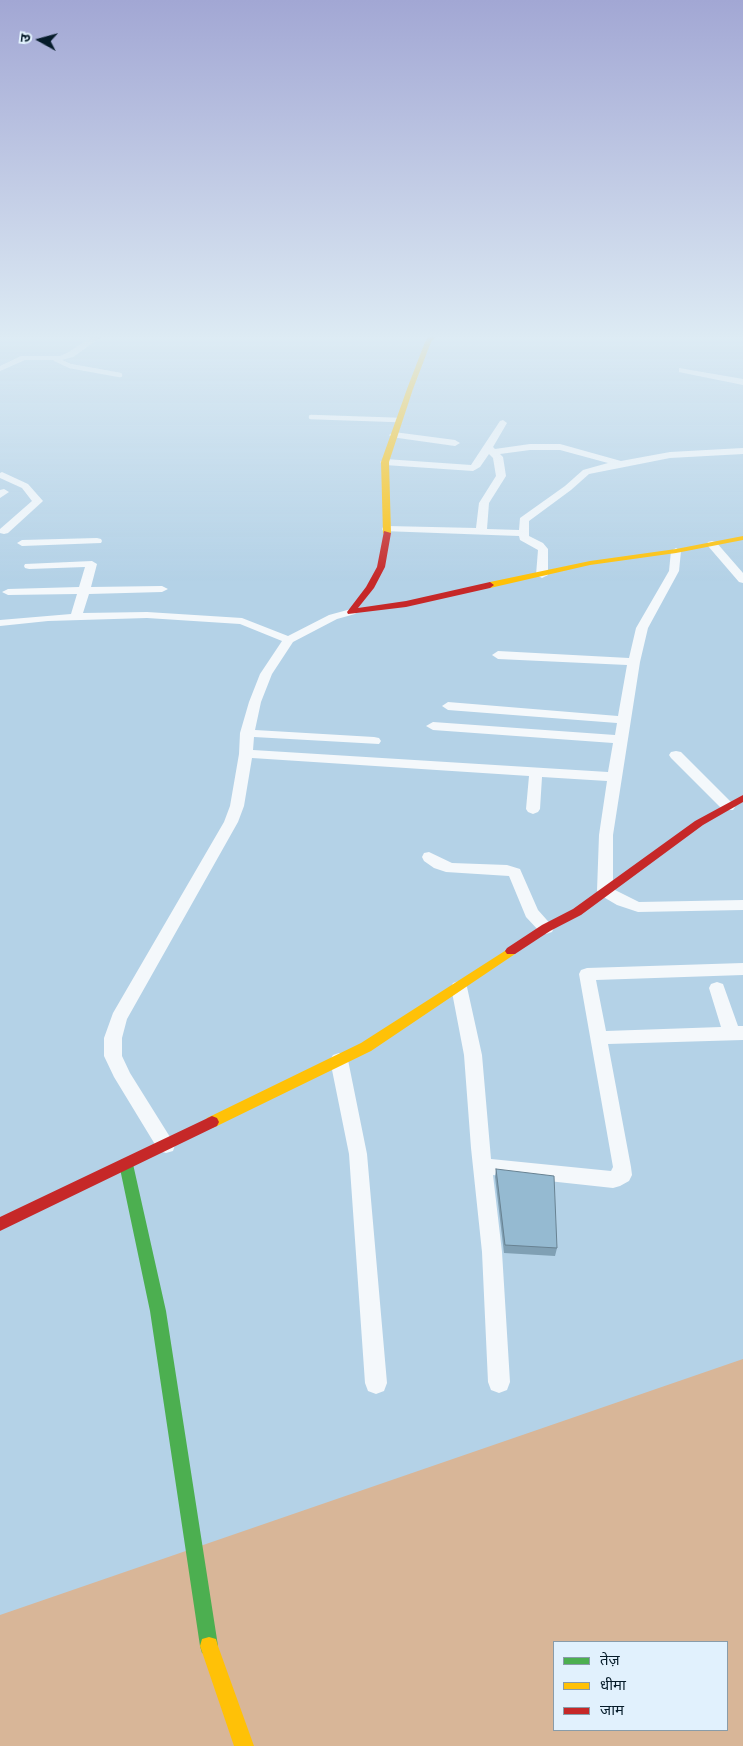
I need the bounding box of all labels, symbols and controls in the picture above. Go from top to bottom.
north arrow [15,15,65,65]
text: उ [17,33,34,43]
legend [553,1641,728,1731]
text: तेज़ [600,1651,620,1669]
text: धीमा [600,1676,626,1694]
text: जाम [600,1701,624,1719]

